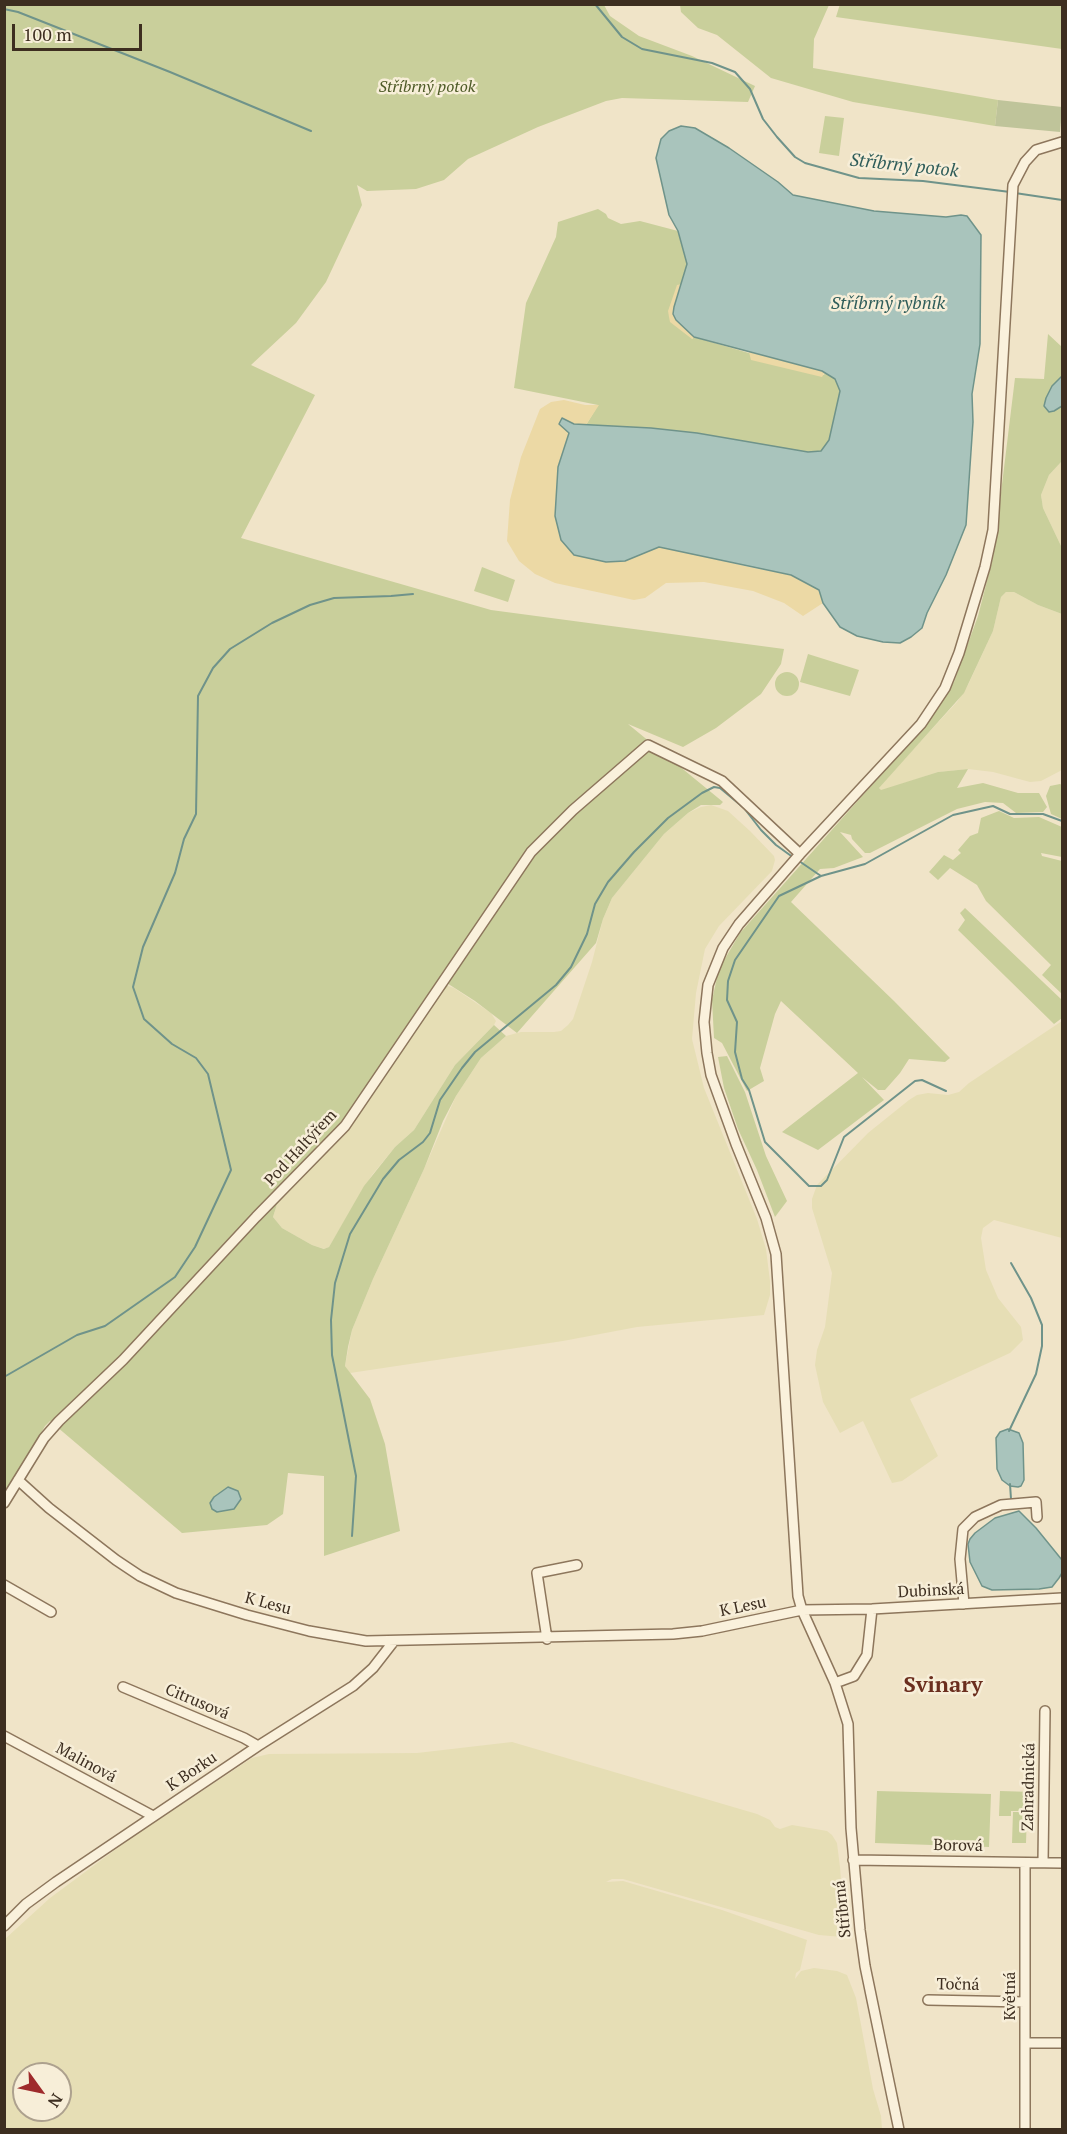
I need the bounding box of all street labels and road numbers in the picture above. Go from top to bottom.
street label: Pod Haltýřem [261,1106,341,1190]
street label: Dubinská [897,1580,965,1602]
street label: K Lesu [243,1589,293,1619]
street label: K Lesu [718,1593,768,1621]
street label: Citrusová [162,1680,232,1724]
street label: Malinová [52,1739,120,1787]
street label: Zahradnická [1019,1743,1039,1831]
street label: K Borku [163,1748,221,1796]
street label: Borová [933,1836,983,1856]
street label: Stříbrná [830,1879,856,1939]
street label: Květná [1000,1972,1020,2020]
street label: Točná [936,1975,980,1995]

